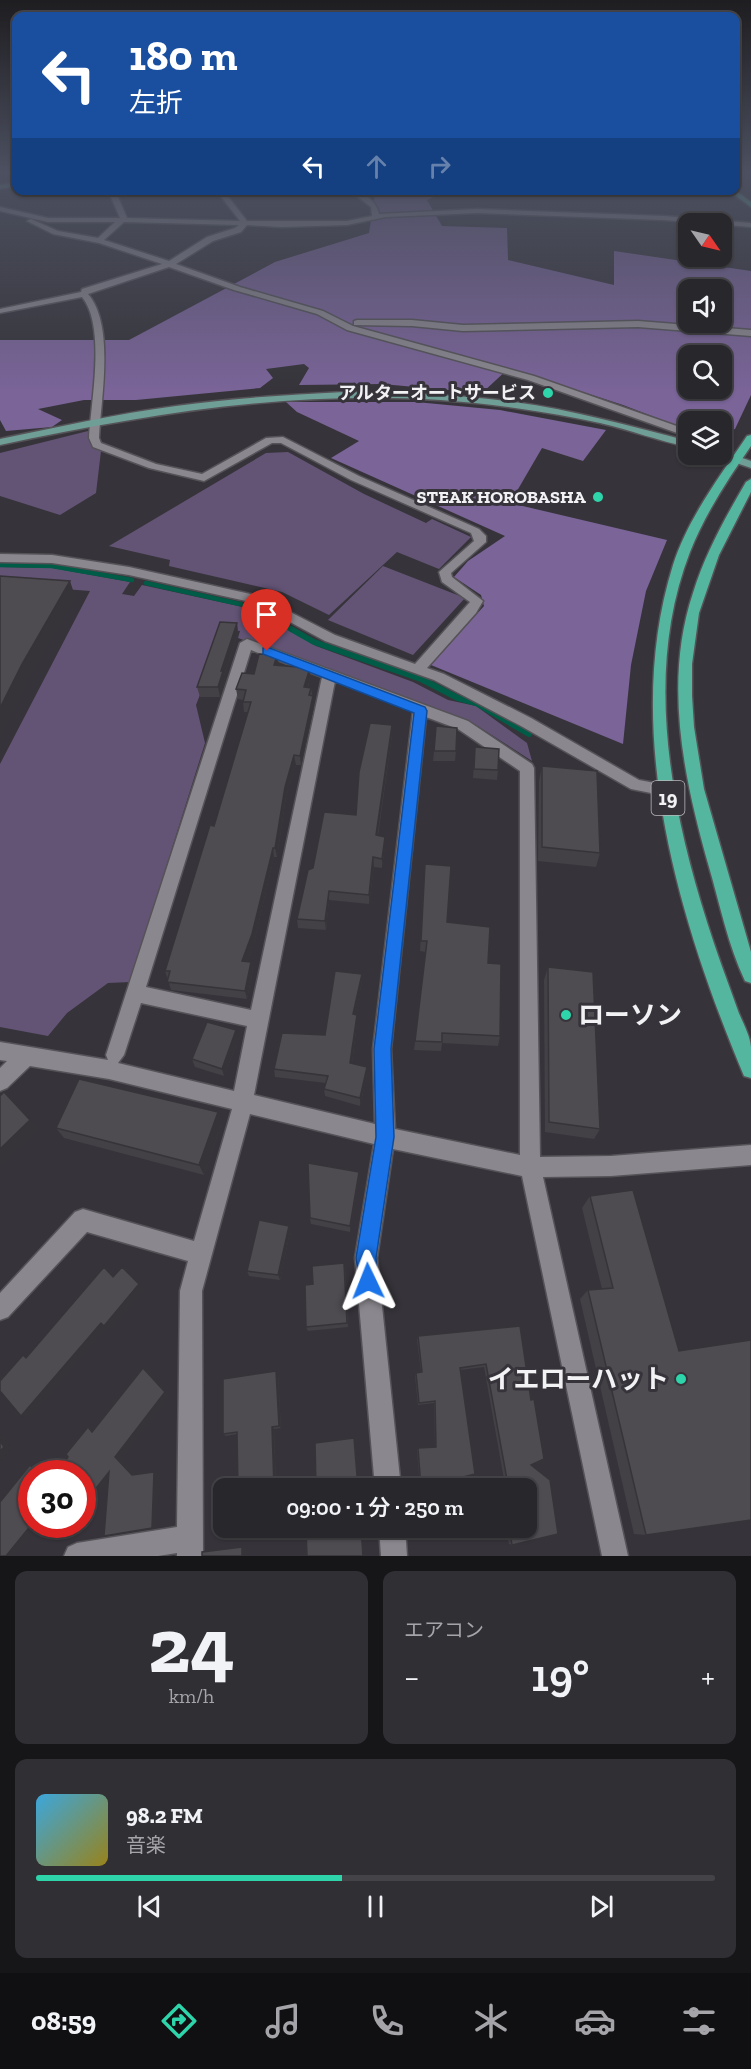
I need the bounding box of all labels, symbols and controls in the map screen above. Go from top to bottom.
text: 180 m [129,30,237,81]
icon: left [30,36,108,114]
text: 左折 [129,87,183,119]
icon: left [297,150,330,183]
icon: ahead [360,150,393,183]
icon: right [423,150,456,183]
north arrow [678,213,732,267]
map controls [678,213,732,465]
button: sound [678,279,732,333]
button: search [678,345,732,399]
place label: アルターオートサービス [338,382,536,404]
marker: アルターオートサービス [541,386,555,400]
button: layers [678,411,732,465]
place label: STEAK HOROBASHA [416,486,587,508]
marker: STEAK HOROBASHA [591,490,605,504]
pin [241,589,292,651]
icon: arrive [250,598,283,631]
road number: 19 [652,781,684,815]
place label: ローソン [578,999,682,1031]
marker: ローソン [559,1008,573,1022]
position arrow [336,1249,400,1313]
place label: イエローハット [488,1363,669,1395]
marker: イエローハット [674,1372,688,1386]
speed limit sign: 30 [18,1460,96,1538]
text: 09:00 · 1 分 · 250 m [286,1494,464,1521]
text: 24 [148,1598,235,1692]
text: エアコン [404,1618,484,1642]
text: 19° [531,1649,589,1703]
text: − [404,1657,419,1696]
text: + [701,1657,715,1696]
text: km/h [169,1684,214,1708]
text: 98.2 FM [126,1802,203,1829]
text: 音楽 [126,1833,166,1857]
icon: previous [133,1890,166,1923]
icon: pause [359,1890,392,1923]
icon: next [585,1890,618,1923]
icon: directions [158,2000,200,2042]
icon: music [262,2000,304,2042]
icon: phone [366,2000,408,2042]
icon: climate [470,2000,512,2042]
icon: car [574,2000,616,2042]
icon: filters [678,2000,720,2042]
text: 08:59 [31,2005,96,2037]

